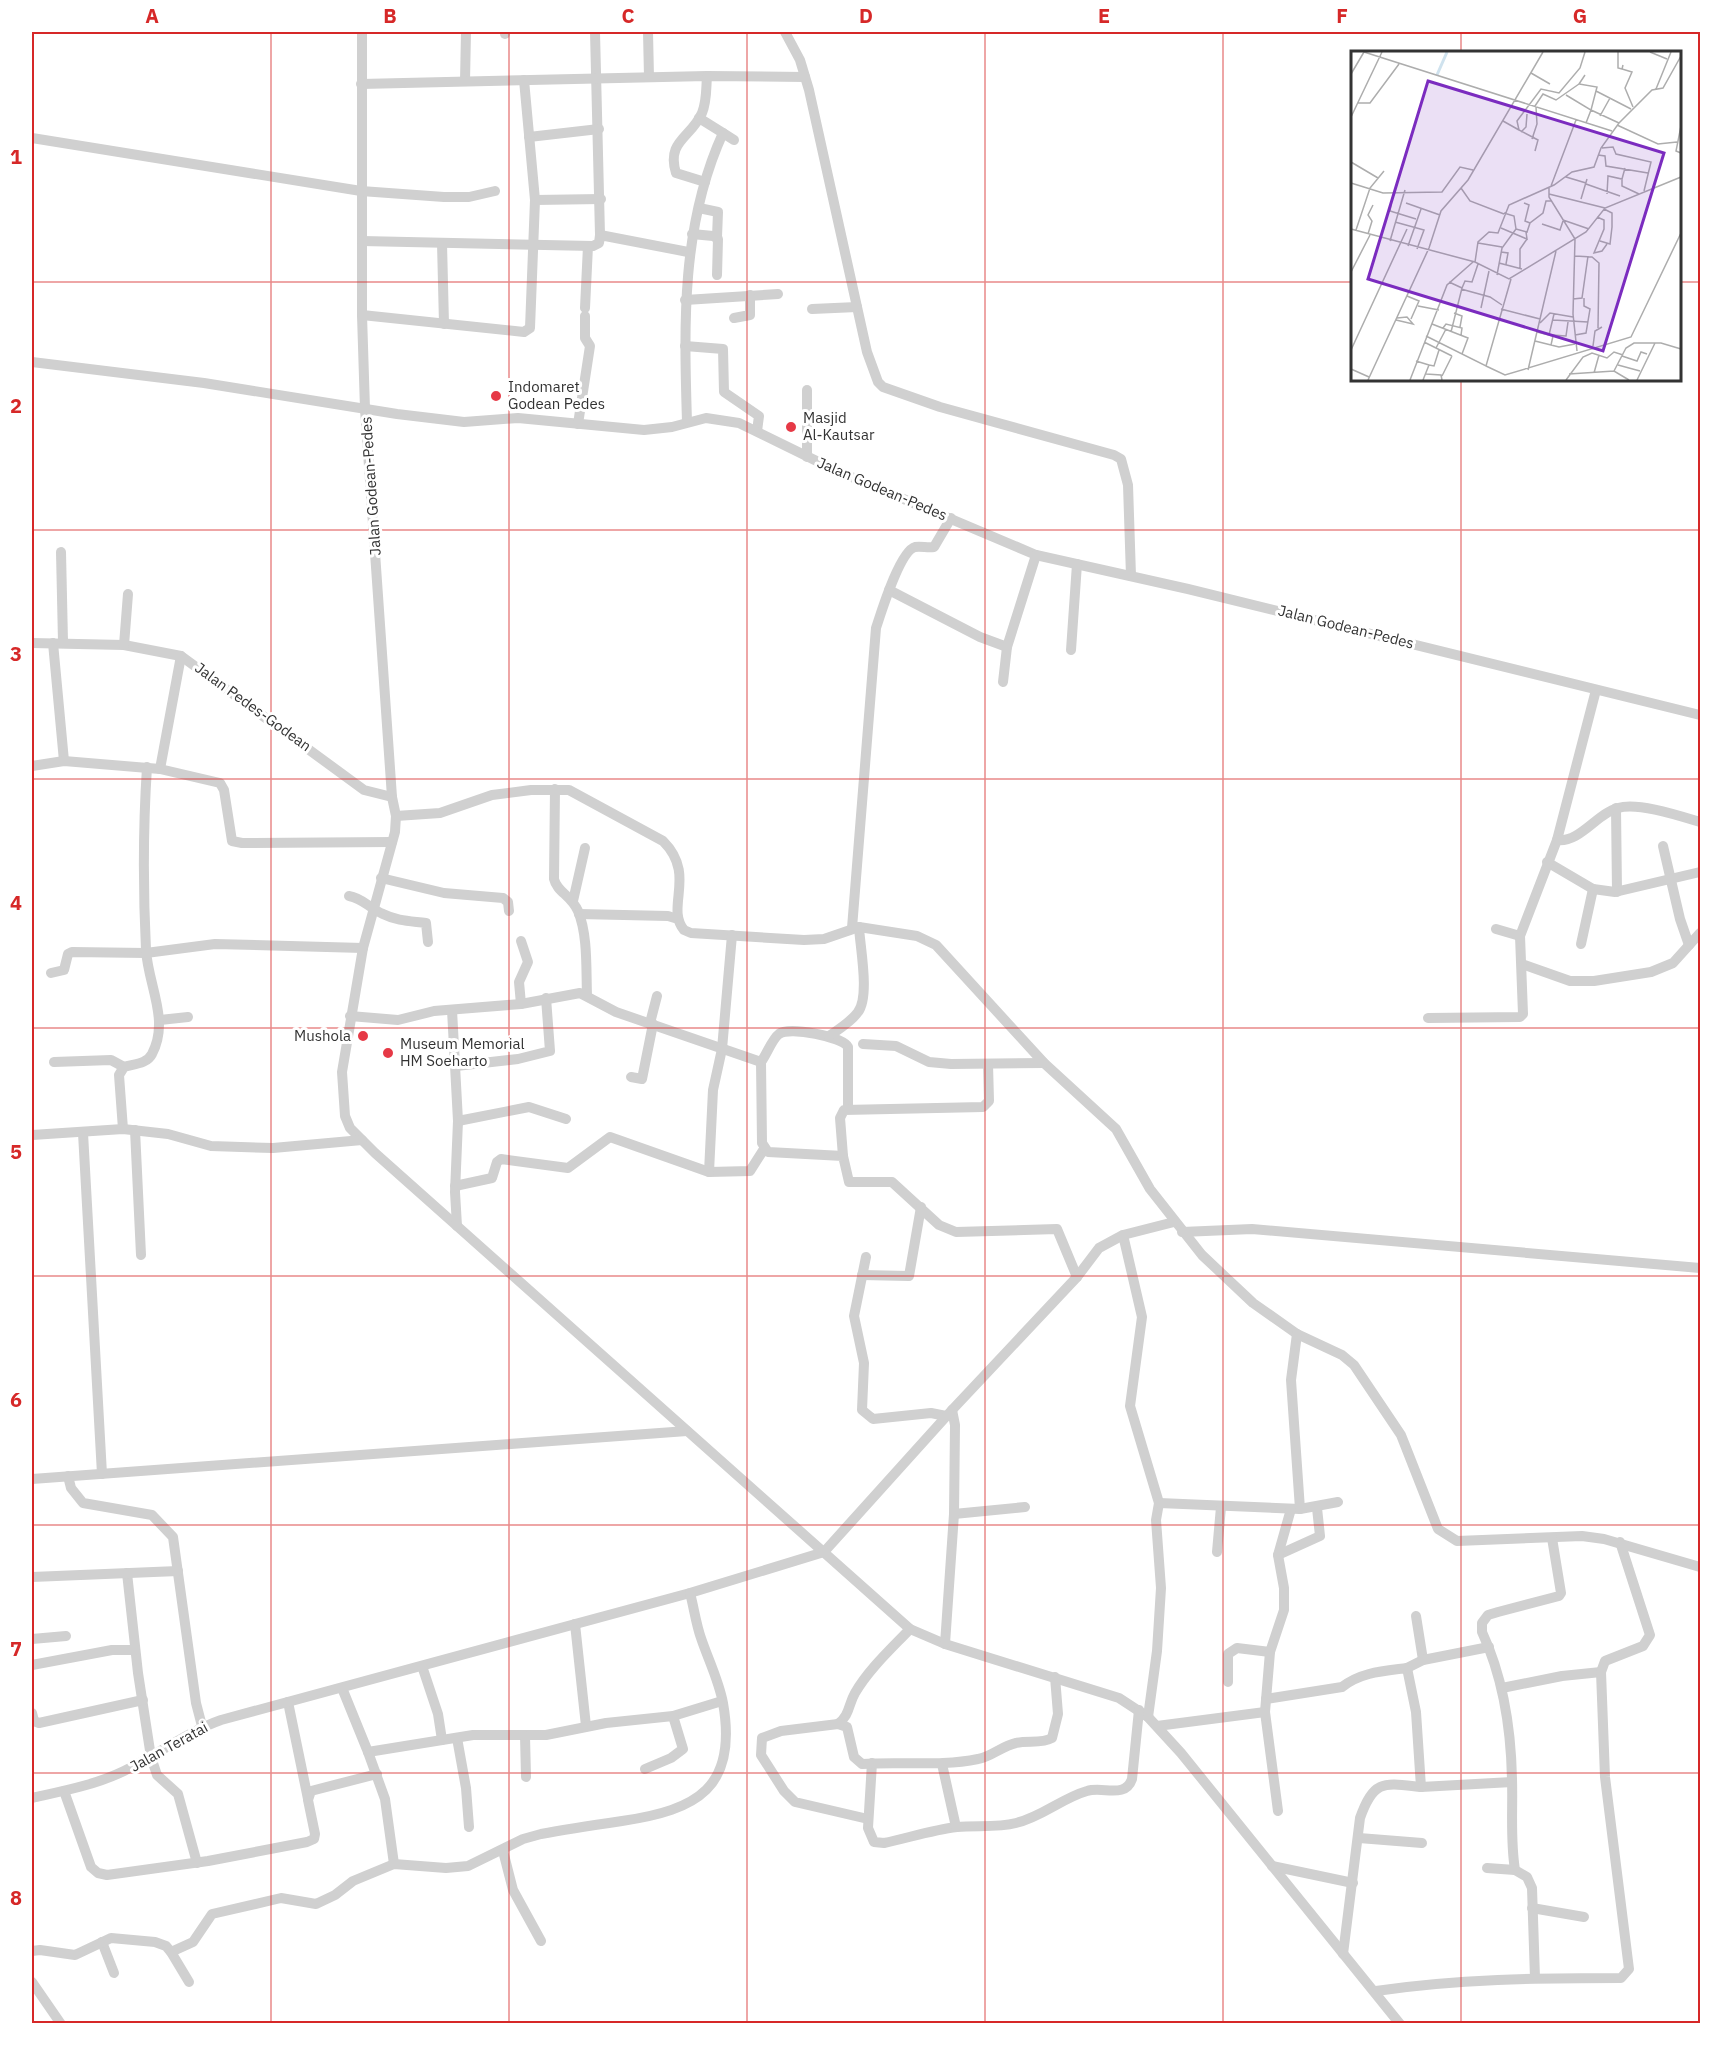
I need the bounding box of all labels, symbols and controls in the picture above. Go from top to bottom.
text: A [145,2,159,29]
text: B [383,2,397,29]
text: C [621,2,635,29]
text: D [859,2,873,29]
text: E [1098,2,1110,29]
text: F [1336,2,1348,29]
text: G [1573,2,1587,29]
inset map [1351,51,1681,381]
text: 1 [10,143,22,170]
place label: Indomaret Godean Pedes [508,377,605,413]
marker: Indomaret Godean Pedes [489,389,503,403]
text: 2 [10,392,22,419]
place label: Masjid Al-Kautsar [803,408,875,444]
street label: Jalan Godean-Pedes [356,416,385,556]
marker: Masjid Al-Kautsar [784,420,798,434]
street label: Jalan Godean-Pedes [814,453,950,525]
street label: Jalan Godean-Pedes [1276,600,1416,653]
text: 3 [10,640,22,667]
street label: Jalan Pedes-Godean [191,658,315,755]
text: 4 [10,889,22,916]
place label: Mushola [294,1026,351,1045]
marker: Mushola [356,1029,370,1043]
place label: Museum Memorial HM Soeharto [400,1034,525,1070]
marker: Museum Memorial HM Soeharto [381,1046,395,1060]
text: 5 [10,1138,22,1165]
text: 6 [10,1386,22,1413]
text: 7 [10,1635,22,1662]
street label: Jalan Teratai [126,1717,211,1776]
text: 8 [10,1884,22,1911]

